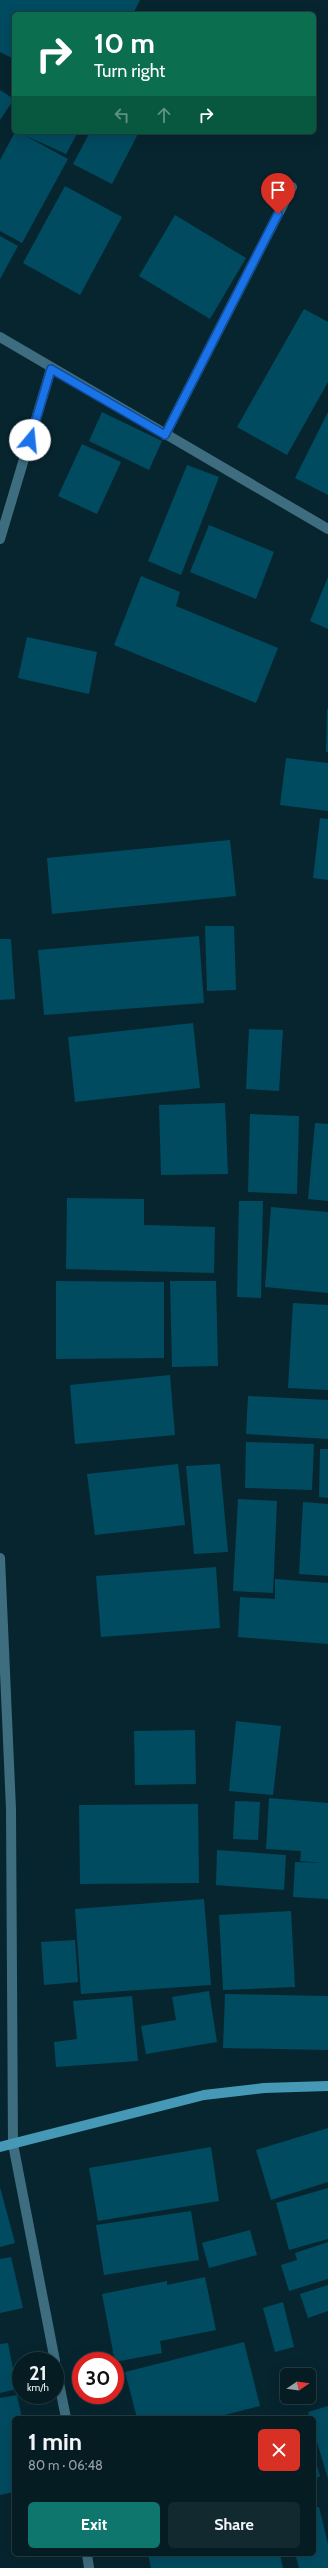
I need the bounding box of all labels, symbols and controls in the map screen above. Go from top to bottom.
text: 10 m [94,26,155,60]
icon: right [28,28,80,80]
text: Turn right [94,60,165,82]
icon: left [111,104,133,126]
icon: ahead [153,104,175,126]
icon: right [195,104,217,126]
pin [261,173,295,214]
icon: arrive [267,179,289,201]
position arrow [9,419,51,461]
speed limit sign: 30 [72,2352,124,2404]
text: 21 [29,2361,47,2385]
north arrow [280,2368,316,2404]
map controls [280,2368,316,2404]
text: km/h [27,2381,49,2394]
text: 1 min [28,2427,82,2456]
button: close [258,2429,300,2471]
text: 80 m · 06:48 [28,2457,103,2473]
button: Exit [28,2502,160,2548]
button: Share [168,2502,300,2548]

